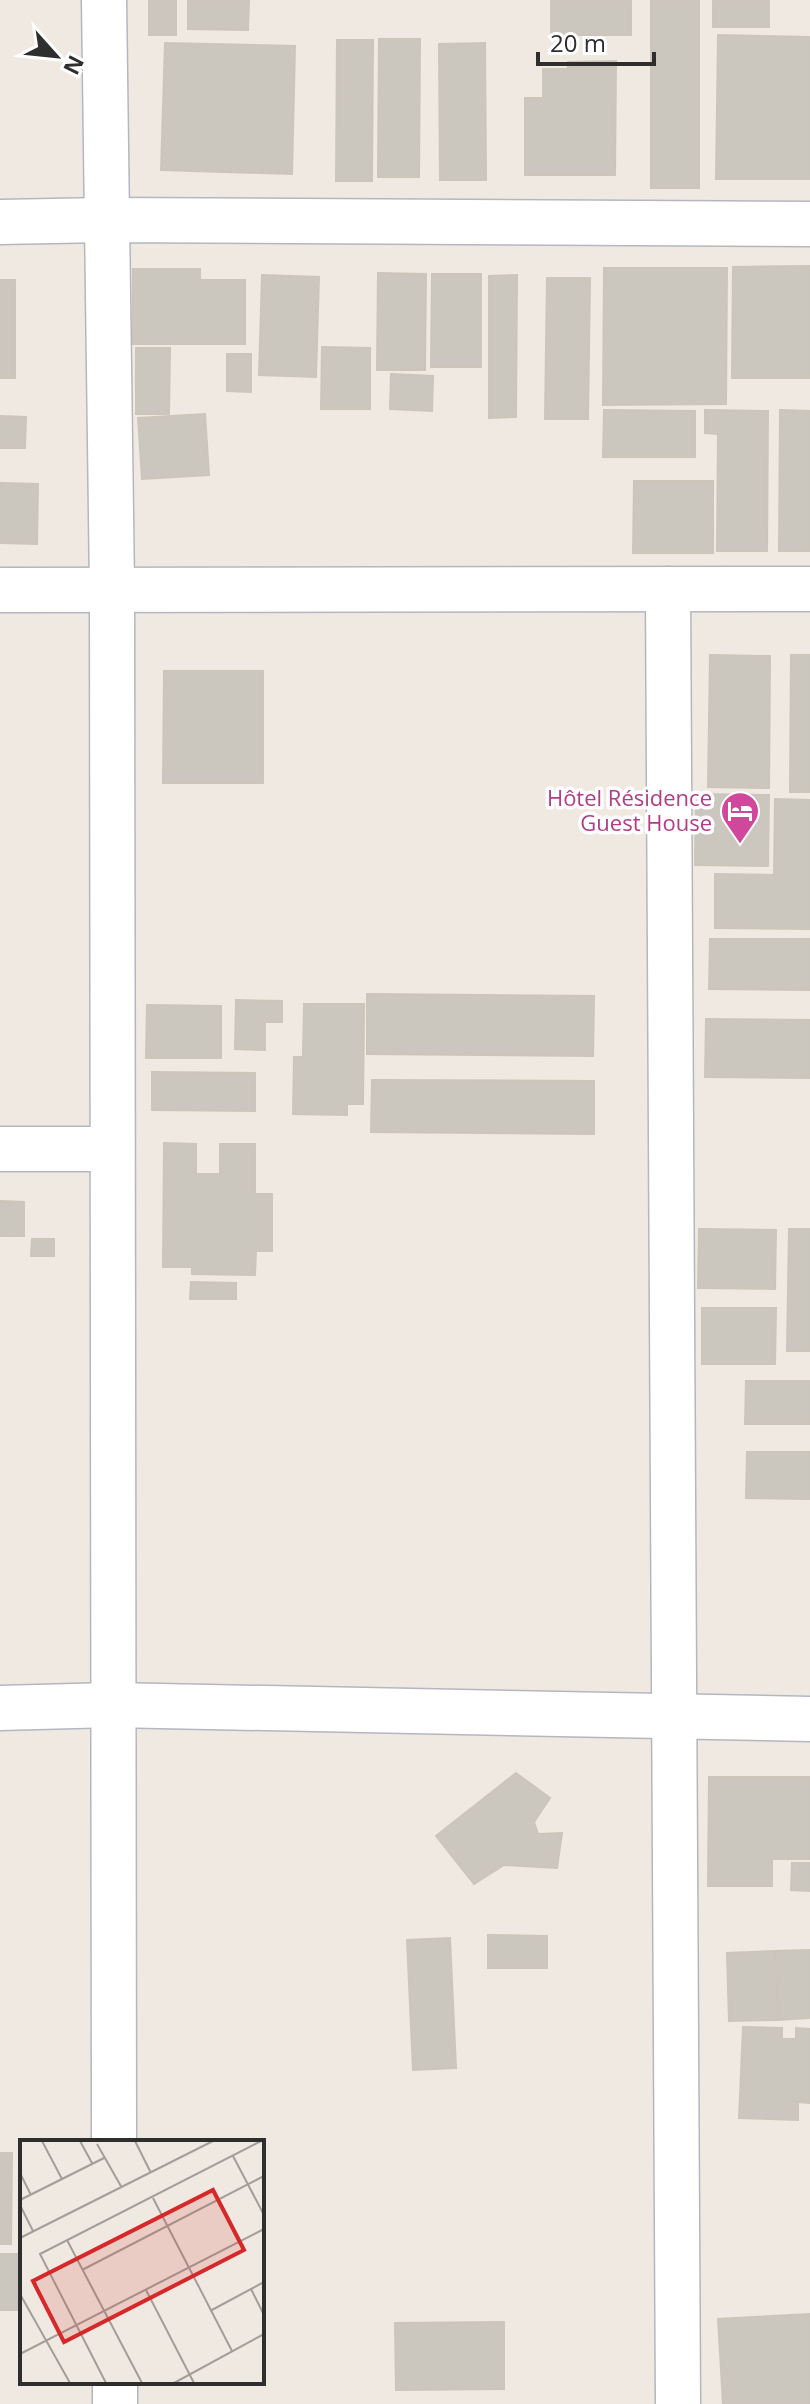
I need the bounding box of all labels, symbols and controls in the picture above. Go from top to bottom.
north arrow [16,16,96,96]
scale bar [538,16,654,66]
text: 20 m [550,26,606,59]
text: N [57,51,92,80]
place label: Hôtel Résidence Guest House [547,782,712,837]
hotel icon: Hôtel Résidence Guest House [719,790,761,845]
inset map [20,2140,264,2384]

